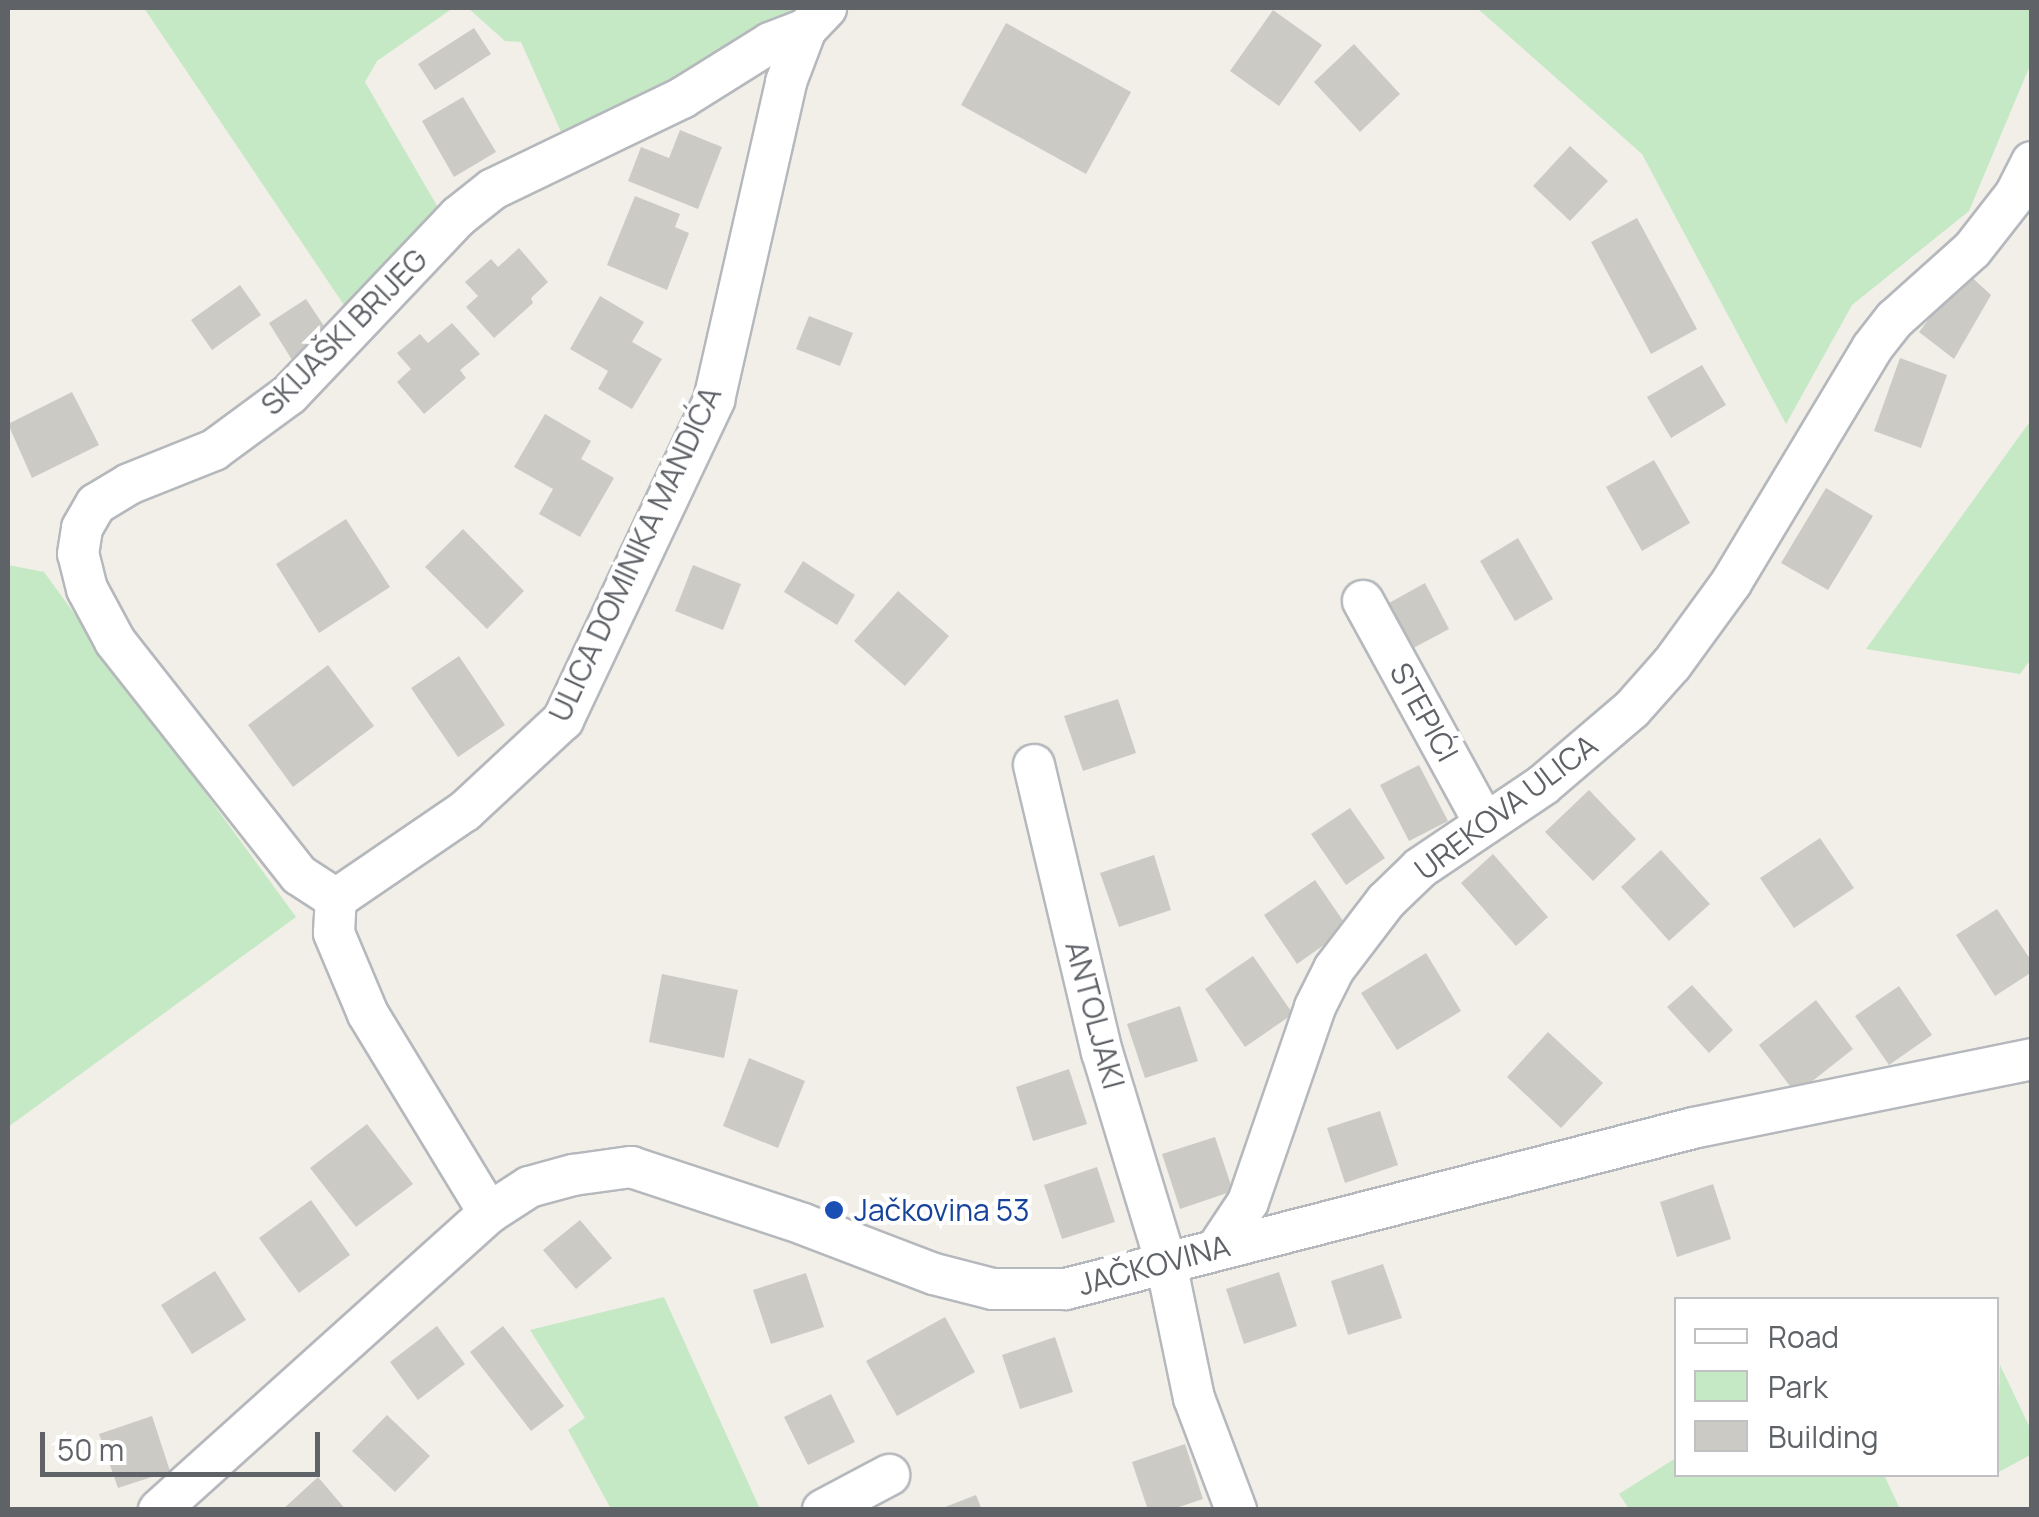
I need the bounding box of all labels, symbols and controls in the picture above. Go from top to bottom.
street label: SKIJAŠKI BRIJEG [254,242,434,422]
street label: ULICA DOMINIKA MANDIĆA [541,381,729,727]
street label: STEPIĆI [1382,656,1466,768]
street label: UREKOVA ULICA [1408,727,1604,887]
street label: ANTOLJAKI [1058,937,1132,1093]
place label: Jačkovina 53 [854,1192,1030,1228]
marker: Jačkovina 53 [823,1199,845,1221]
street label: JAČKOVINA [1074,1227,1234,1303]
legend [1674,1297,1999,1477]
text: Road [1768,1316,1839,1357]
text: Park [1768,1366,1828,1407]
scale bar [45,1412,325,1474]
text: Building [1768,1416,1879,1457]
text: 50 m [57,1429,124,1470]

